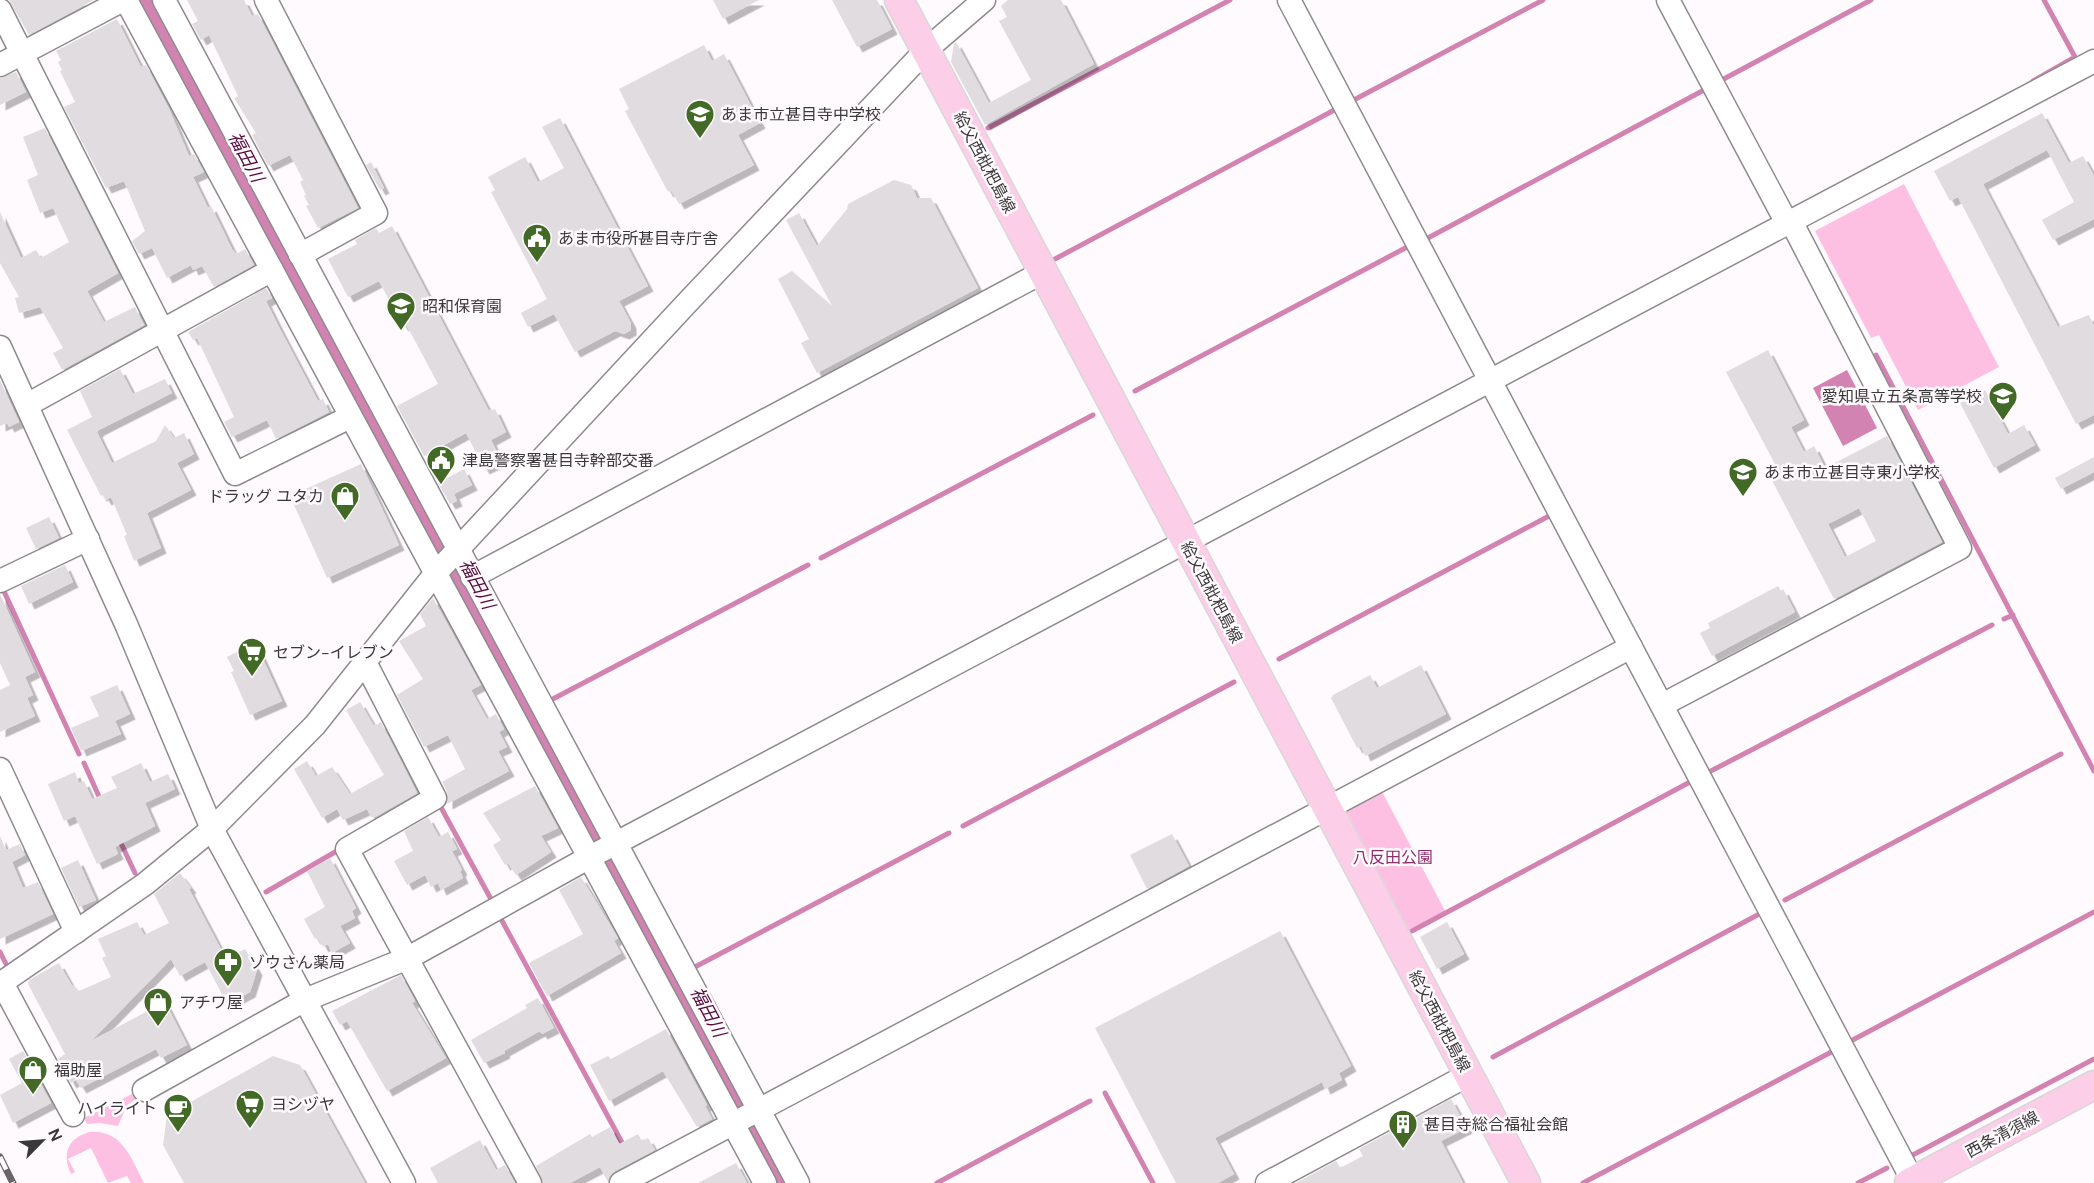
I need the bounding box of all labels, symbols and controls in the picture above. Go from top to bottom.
school or university icon: あま市立甚目寺中学校 [684,98,716,140]
place label: あま市立甚目寺中学校 [721,104,881,125]
street label: 給父西枇杷島線 [949,108,1020,217]
water label: 福田川 [223,128,270,188]
public building icon: あま市役所甚目寺庁舎 [521,222,553,264]
place label: あま市役所甚目寺庁舎 [558,228,718,249]
school or university icon: 昭和保育園 [385,290,417,332]
place label: 昭和保育園 [422,296,502,317]
school or university icon: 愛知県立五条高等学校 [1987,380,2019,422]
place label: 愛知県立五条高等学校 [1822,386,1982,407]
public building icon: 津島警察署甚目寺幹部交番 [425,444,457,486]
place label: 津島警察署甚目寺幹部交番 [462,450,654,471]
school or university icon: あま市立甚目寺東小学校 [1727,456,1759,498]
place label: あま市立甚目寺東小学校 [1764,462,1940,483]
shop icon: ドラッグ ユタカ [329,480,361,522]
place label: ドラッグ ユタカ [208,486,324,507]
street label: 給父西枇杷島線 [1176,538,1247,647]
water label: 福田川 [454,555,501,615]
supermarket icon: セブン-イレブン [236,636,268,678]
place label: セブン-イレブン [273,642,394,663]
park label: 八反田公園 [1353,847,1433,868]
pharmacy icon: ゾウさん薬局 [212,946,244,988]
place label: ゾウさん薬局 [249,952,345,973]
street label: 給父西枇杷島線 [1404,967,1475,1076]
water label: 福田川 [685,983,732,1043]
shop icon: アチワ屋 [142,986,174,1028]
place label: アチワ屋 [179,992,243,1013]
shop icon: 福助屋 [17,1054,49,1096]
place label: 福助屋 [54,1060,102,1081]
supermarket icon: ヨシヅヤ [234,1088,266,1130]
cafe icon: ハイライト [162,1092,194,1134]
place label: ヨシヅヤ [271,1094,335,1115]
place label: ハイライト [77,1098,157,1119]
street label: 西条清須線 [1962,1106,2042,1162]
building icon: 甚目寺総合福祉会館 [1387,1108,1419,1150]
north arrow [12,1111,72,1171]
place label: 甚目寺総合福祉会館 [1424,1114,1568,1135]
text: N [43,1125,67,1145]

